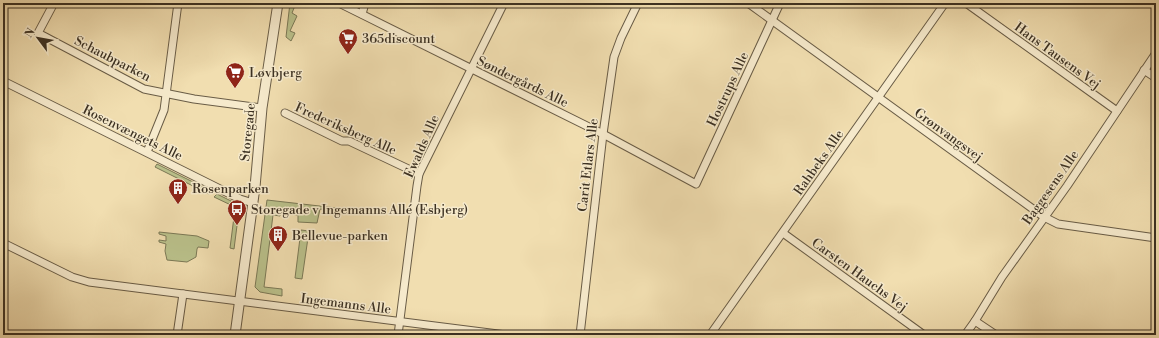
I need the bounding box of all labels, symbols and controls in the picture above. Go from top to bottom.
north arrow [18,18,58,58]
street label: Hans Tausens Vej [1011,19,1104,93]
text: N [22,26,39,41]
supermarket icon: 365discount [337,27,359,55]
place label: 365discount [362,31,436,47]
street label: Schaubparken [72,33,154,85]
street label: Hostrups Alle [704,49,752,129]
street label: Søndergårds Alle [474,53,571,111]
supermarket icon: Løvbjerg [224,61,246,89]
place label: Løvbjerg [249,65,302,81]
street label: Frederiksberg Alle [292,99,399,159]
street label: Rosenvængets Alle [80,102,186,164]
street label: Storegade [237,102,259,162]
street label: Grønvangsvej [911,105,986,165]
street label: Ewalds Alle [401,112,443,180]
street label: Carit Etlars Alle [574,117,602,213]
street label: Rahbeks Alle [790,126,848,198]
street label: Baggesens Alle [1019,147,1083,229]
building icon: Rosenparken [167,177,189,205]
place label: Rosenparken [192,181,269,197]
bus stop icon: Storegade v Ingemanns Allé (Esbjerg) [226,198,248,226]
place label: Storegade v Ingemanns Allé (Esbjerg) [251,202,468,218]
building icon: Bellevue-parken [267,224,289,252]
place label: Bellevue-parken [291,228,388,244]
street label: Carsten Hauchs Vej [808,235,910,315]
street label: Ingemanns Alle [300,291,392,318]

